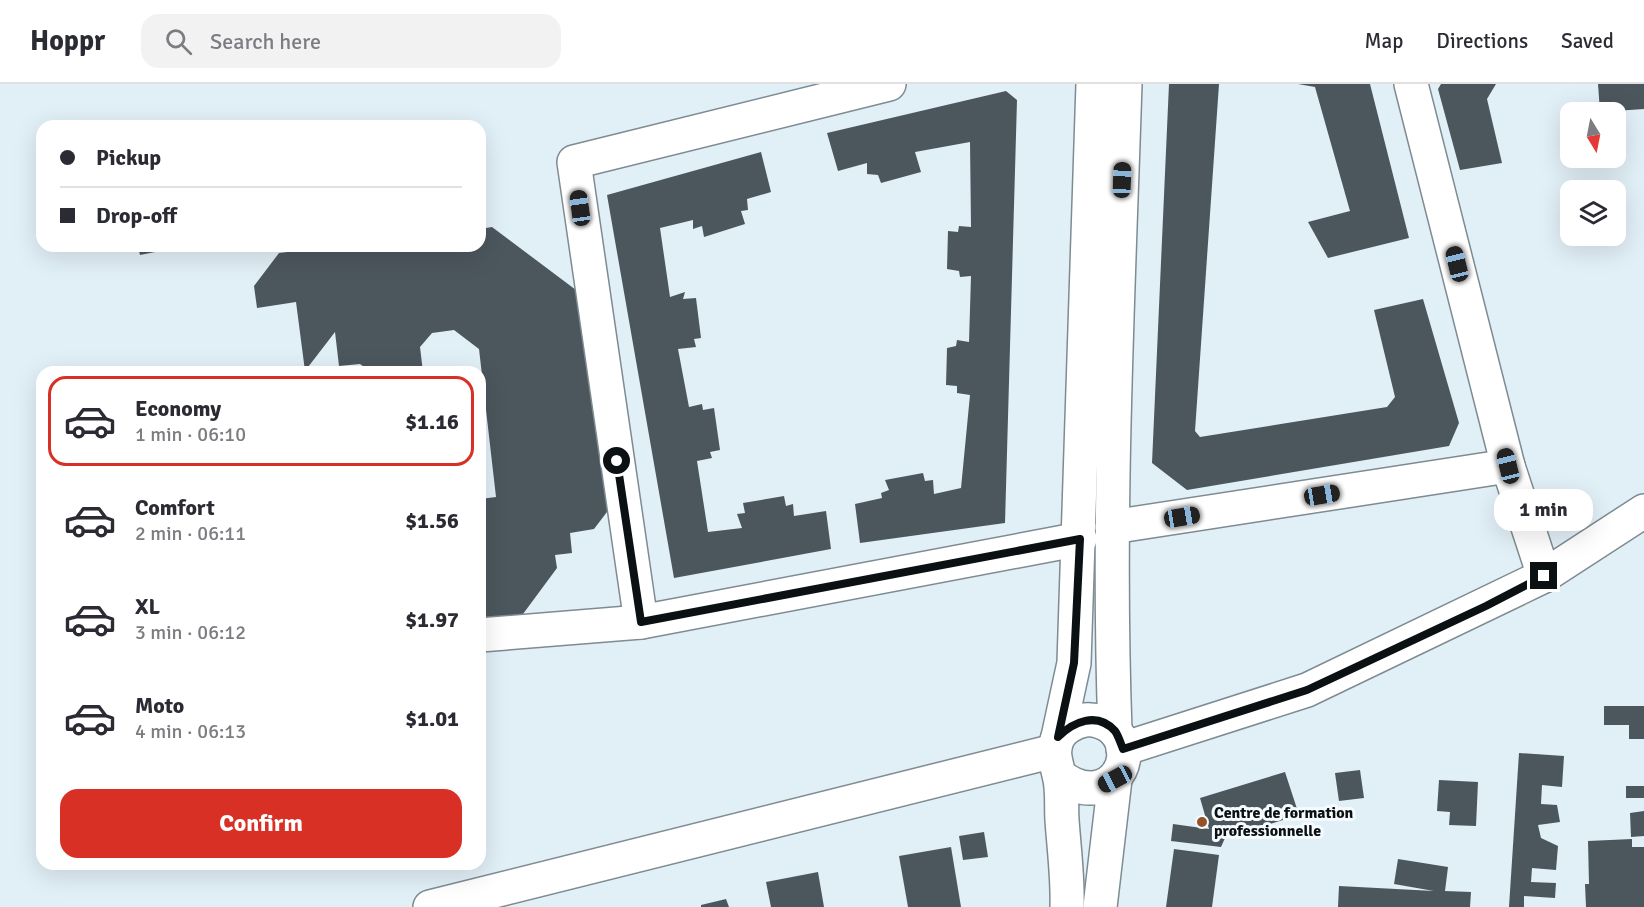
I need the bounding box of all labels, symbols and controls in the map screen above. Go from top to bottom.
search box [141,14,561,68]
text: Hoppr [30,24,105,58]
icon: search [162,25,195,58]
text: Search here [210,28,321,55]
text: Map [1365,28,1403,54]
text: Directions [1436,28,1528,54]
text: Saved [1561,28,1614,54]
north arrow [1560,102,1626,168]
map controls [1560,102,1626,246]
text: Pickup [96,144,161,171]
car [1112,162,1132,198]
button: layers [1560,180,1626,246]
car [569,189,591,227]
text: Drop-off [96,202,177,229]
car [1444,244,1470,284]
icon: car [63,394,117,448]
text: Economy [135,395,221,422]
text: $1.16 [405,408,459,435]
text: 1 min · 06:10 [135,422,246,447]
car [1495,446,1521,486]
route start [603,447,630,474]
car [1303,483,1341,507]
callout: 1 min [1494,489,1594,531]
icon: car [63,493,117,547]
text: Comfort [135,494,215,521]
text: 1 min [1519,497,1568,522]
car [1163,505,1201,529]
text: $1.56 [405,507,459,534]
text: 2 min · 06:11 [135,521,246,546]
route end [1530,562,1557,589]
icon: car [63,592,117,646]
text: XL [135,593,160,620]
text: $1.97 [405,606,459,633]
text: 3 min · 06:12 [135,620,246,645]
icon: car [63,691,117,745]
text: Moto [135,692,184,719]
text: $1.01 [405,705,459,732]
text: 4 min · 06:13 [135,719,246,744]
car [1095,763,1135,795]
button: Confirm [60,789,462,858]
place label: Centre de formation professionnelle [1214,803,1354,841]
marker: Centre de formation professionnelle [1195,815,1209,829]

